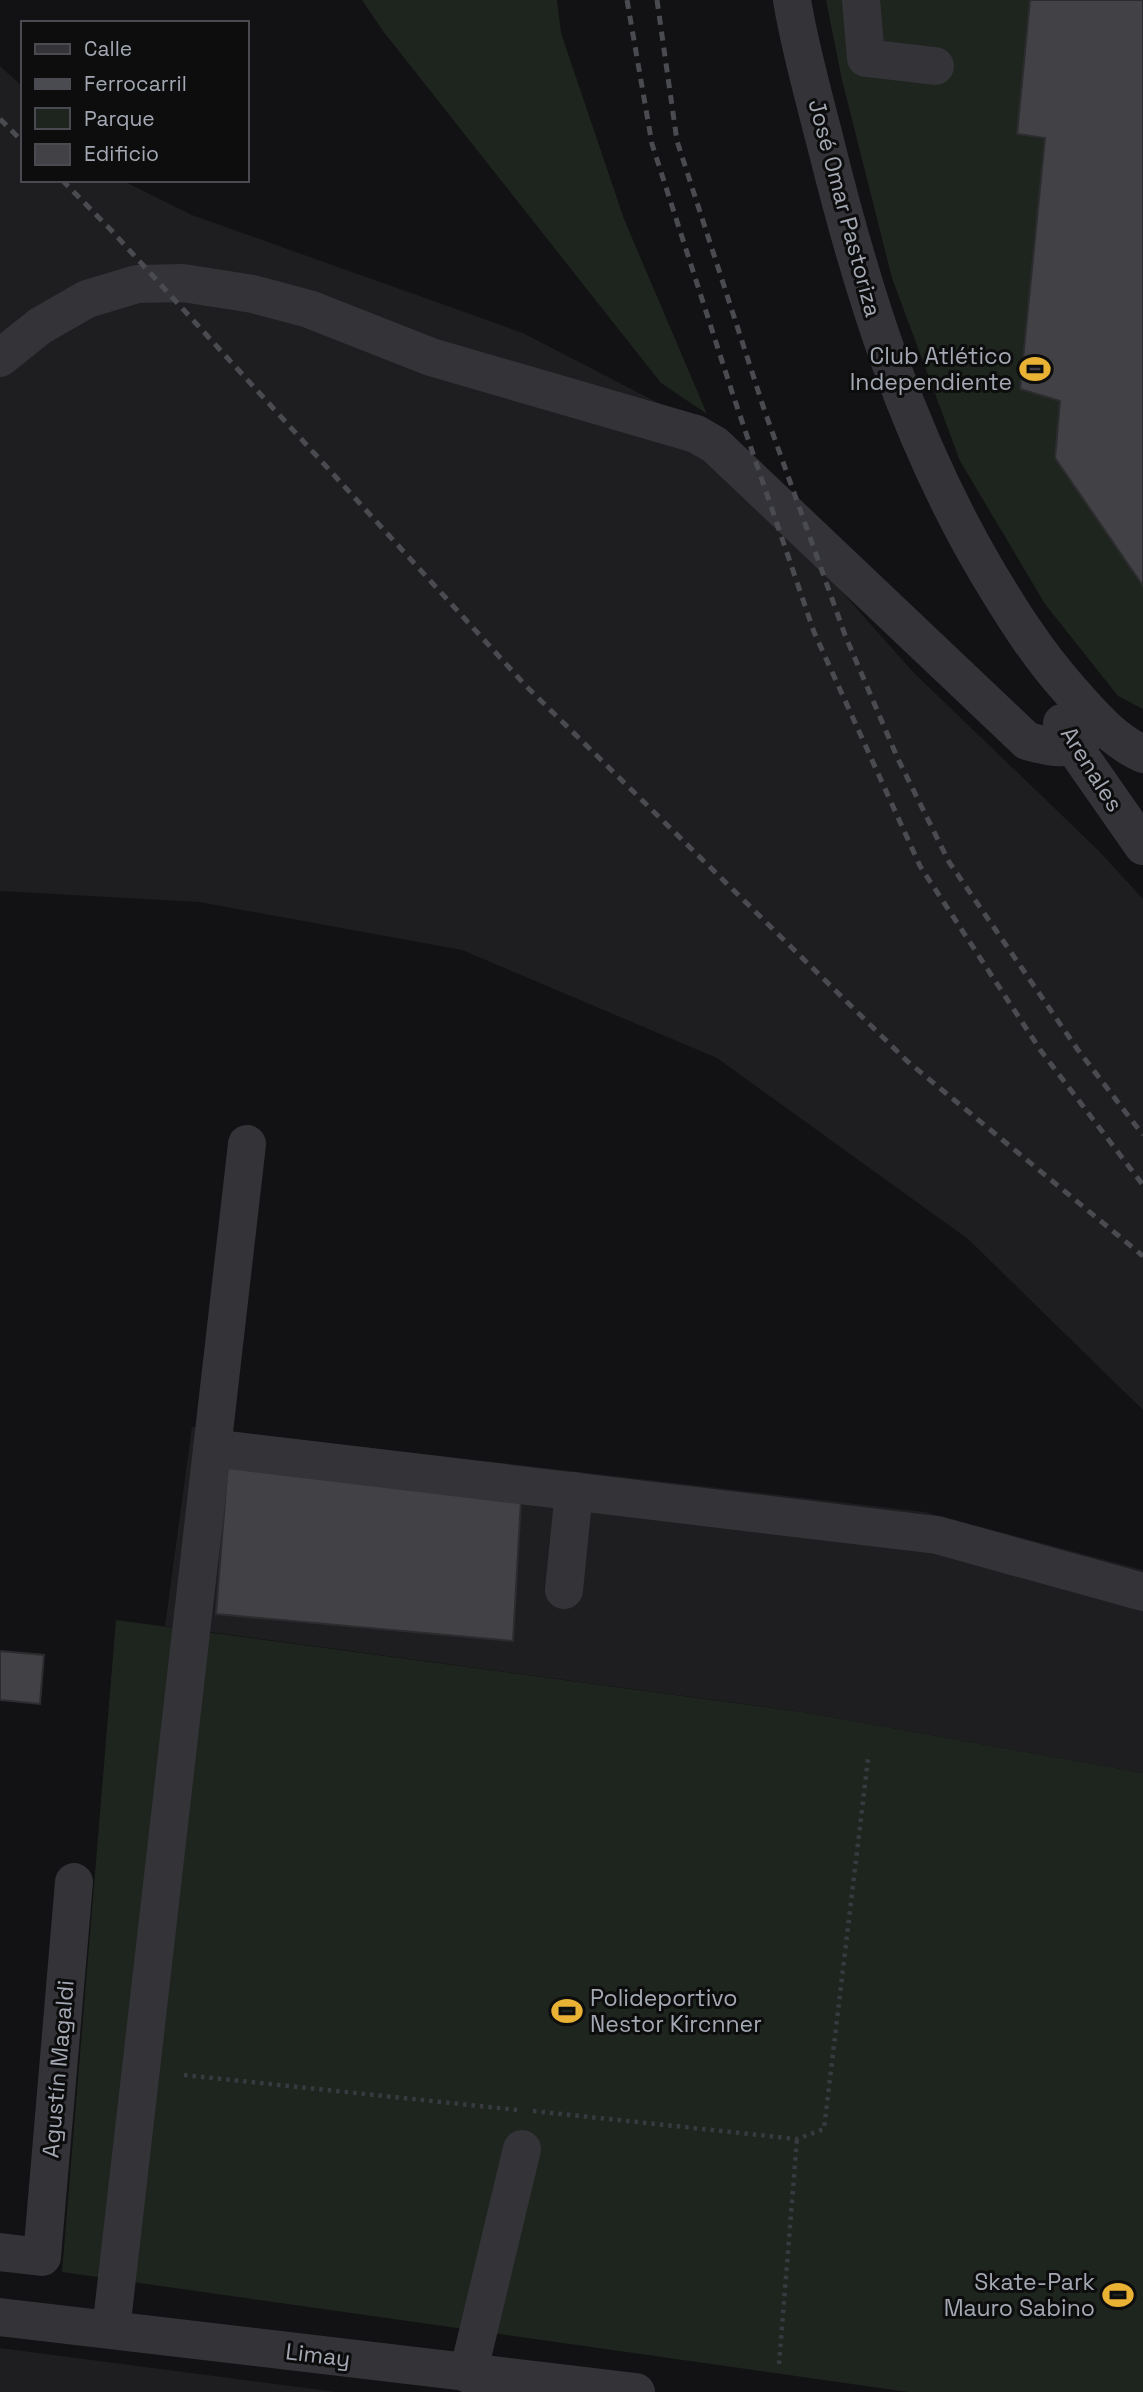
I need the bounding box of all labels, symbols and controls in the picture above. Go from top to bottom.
legend [21,21,248,182]
text: Calle [84,35,132,62]
text: Ferrocarril [84,70,187,97]
street label: José Omar Pastoriza [801,96,889,320]
text: Parque [84,105,155,132]
text: Edificio [84,140,159,167]
place label: Club Atlético Independiente [850,341,1012,397]
sports icon: Club Atlético Independiente [1018,352,1052,386]
street label: Arenales [1054,721,1130,817]
street label: Agustín Magaldi [35,1979,81,2159]
place label: Polideportivo Nestor Kircnner [590,1983,762,2039]
sports icon: Polideportivo Nestor Kircnner [550,1994,584,2028]
place label: Skate-Park Mauro Sabino [944,2267,1095,2323]
sports icon: Skate-Park Mauro Sabino [1101,2278,1135,2312]
street label: Limay [284,2336,352,2374]

